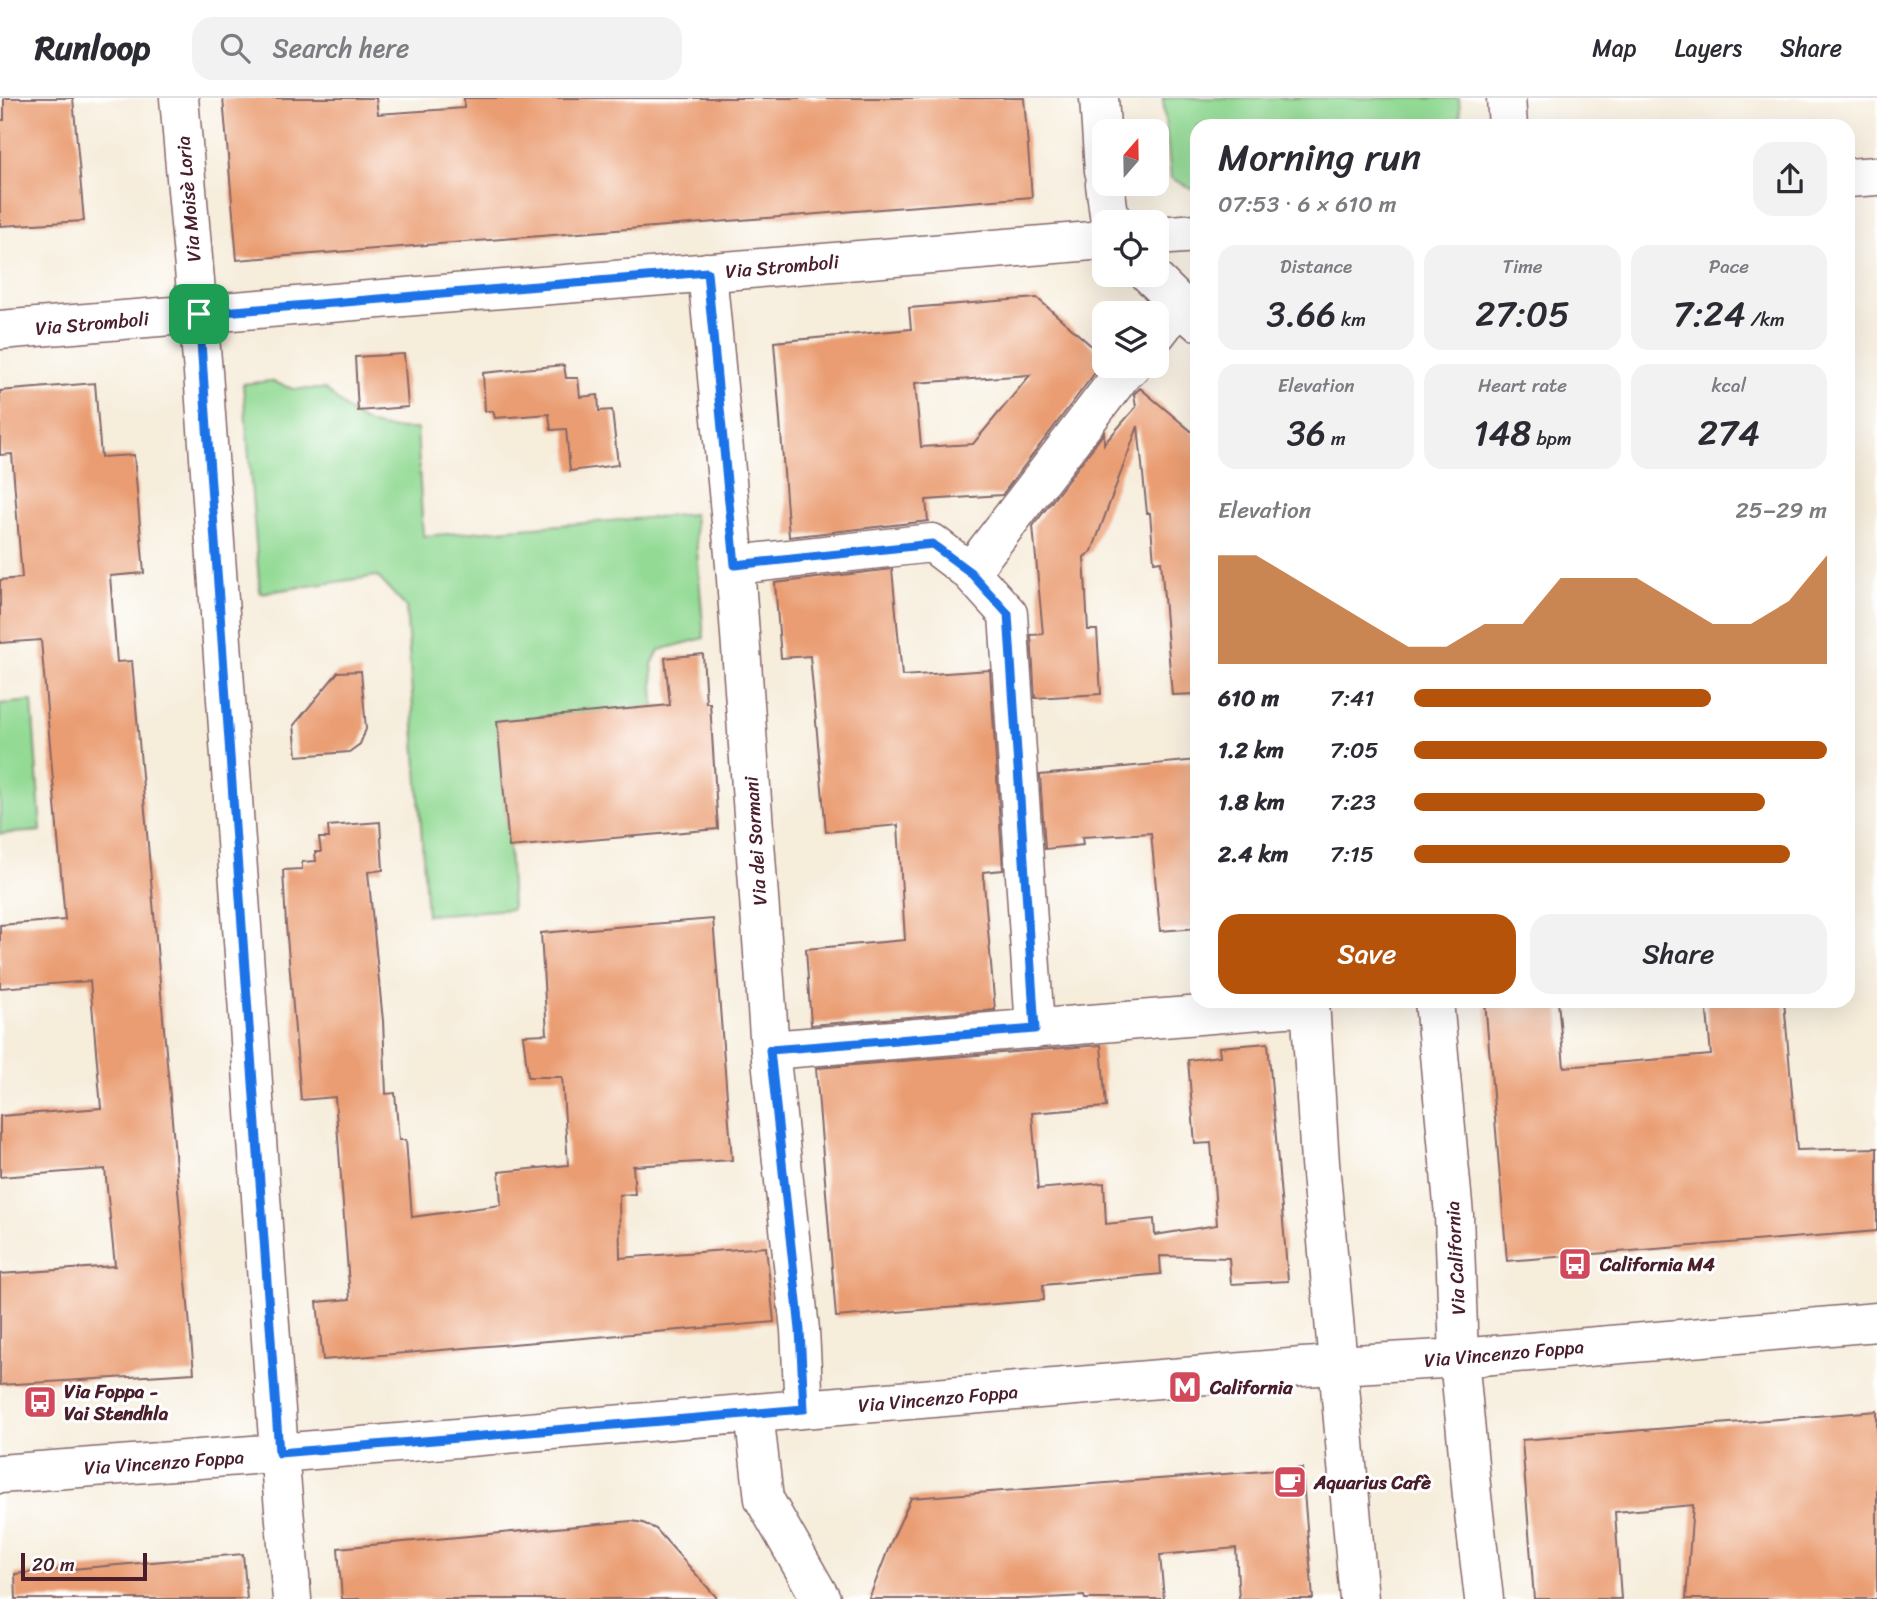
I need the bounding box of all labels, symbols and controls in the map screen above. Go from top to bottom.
search box [192,17,682,80]
text: Runloop [35,19,150,77]
text: Search here [272,25,409,71]
text: Map [1592,27,1637,69]
text: Layers [1675,27,1742,69]
text: Share [1780,27,1842,69]
icon: search [216,29,254,67]
north arrow [1092,119,1169,196]
map controls [1092,119,1169,378]
text: Morning run [1218,124,1421,191]
street label: Via Moisè Loria [167,134,210,263]
button: share [1753,142,1827,216]
text: 07:53 · 6 × 610 m [1218,184,1396,225]
button: locate [1092,210,1169,287]
street label: Via Stromboli [724,245,841,288]
text: Distance [1280,250,1352,283]
text: Time [1502,250,1543,283]
text: Pace [1709,250,1749,283]
text: 3.66 [1267,283,1336,345]
text: 27:05 [1475,283,1570,345]
text: 7:24 [1673,283,1746,345]
pin [169,284,229,344]
icon: arrive [180,295,218,333]
button: layers [1092,301,1169,378]
street label: Via Stromboli [34,302,151,345]
text: km [1336,303,1366,336]
text: /km [1746,303,1785,336]
text: Elevation [1278,369,1355,402]
text: Heart rate [1478,369,1567,402]
text: kcal [1712,369,1746,402]
text: 36 [1287,402,1326,464]
text: 148 [1473,402,1531,464]
text: 274 [1698,402,1760,464]
text: m [1326,422,1345,455]
text: bpm [1531,422,1571,455]
text: Elevation [1218,490,1311,531]
text: 25–29 m [1736,490,1827,531]
text: 610 m [1218,678,1279,719]
text: 7:41 [1330,678,1374,719]
text: 1.2 km [1218,730,1284,771]
text: 7:05 [1330,730,1379,771]
street label: Via dei Sormani [734,775,776,907]
text: 1.8 km [1218,782,1285,823]
text: 7:23 [1330,782,1376,823]
text: 2.4 km [1218,834,1288,875]
text: 7:15 [1330,834,1374,875]
button: Save [1218,914,1516,994]
button: Share [1530,914,1827,994]
street label: Via California [1436,1200,1475,1316]
bus stop icon: California M4 [1556,1245,1594,1283]
place label: California M4 [1599,1248,1715,1281]
street label: Via Vincenzo Foppa [1423,1330,1586,1377]
metro station icon: California [1166,1368,1204,1406]
place label: California [1209,1371,1293,1404]
place label: Via Foppa - Vai Stendhla [64,1375,169,1430]
street label: Via Vincenzo Foppa [857,1375,1020,1422]
bus stop icon: Via Foppa - Vai Stendhla [21,1383,59,1421]
street label: Via Vincenzo Foppa [83,1440,246,1485]
cafe icon: Aquarius Cafè [1271,1463,1309,1501]
place label: Aquarius Cafè [1313,1466,1431,1499]
text: 20 m [32,1548,75,1581]
scale bar [21,1550,147,1582]

